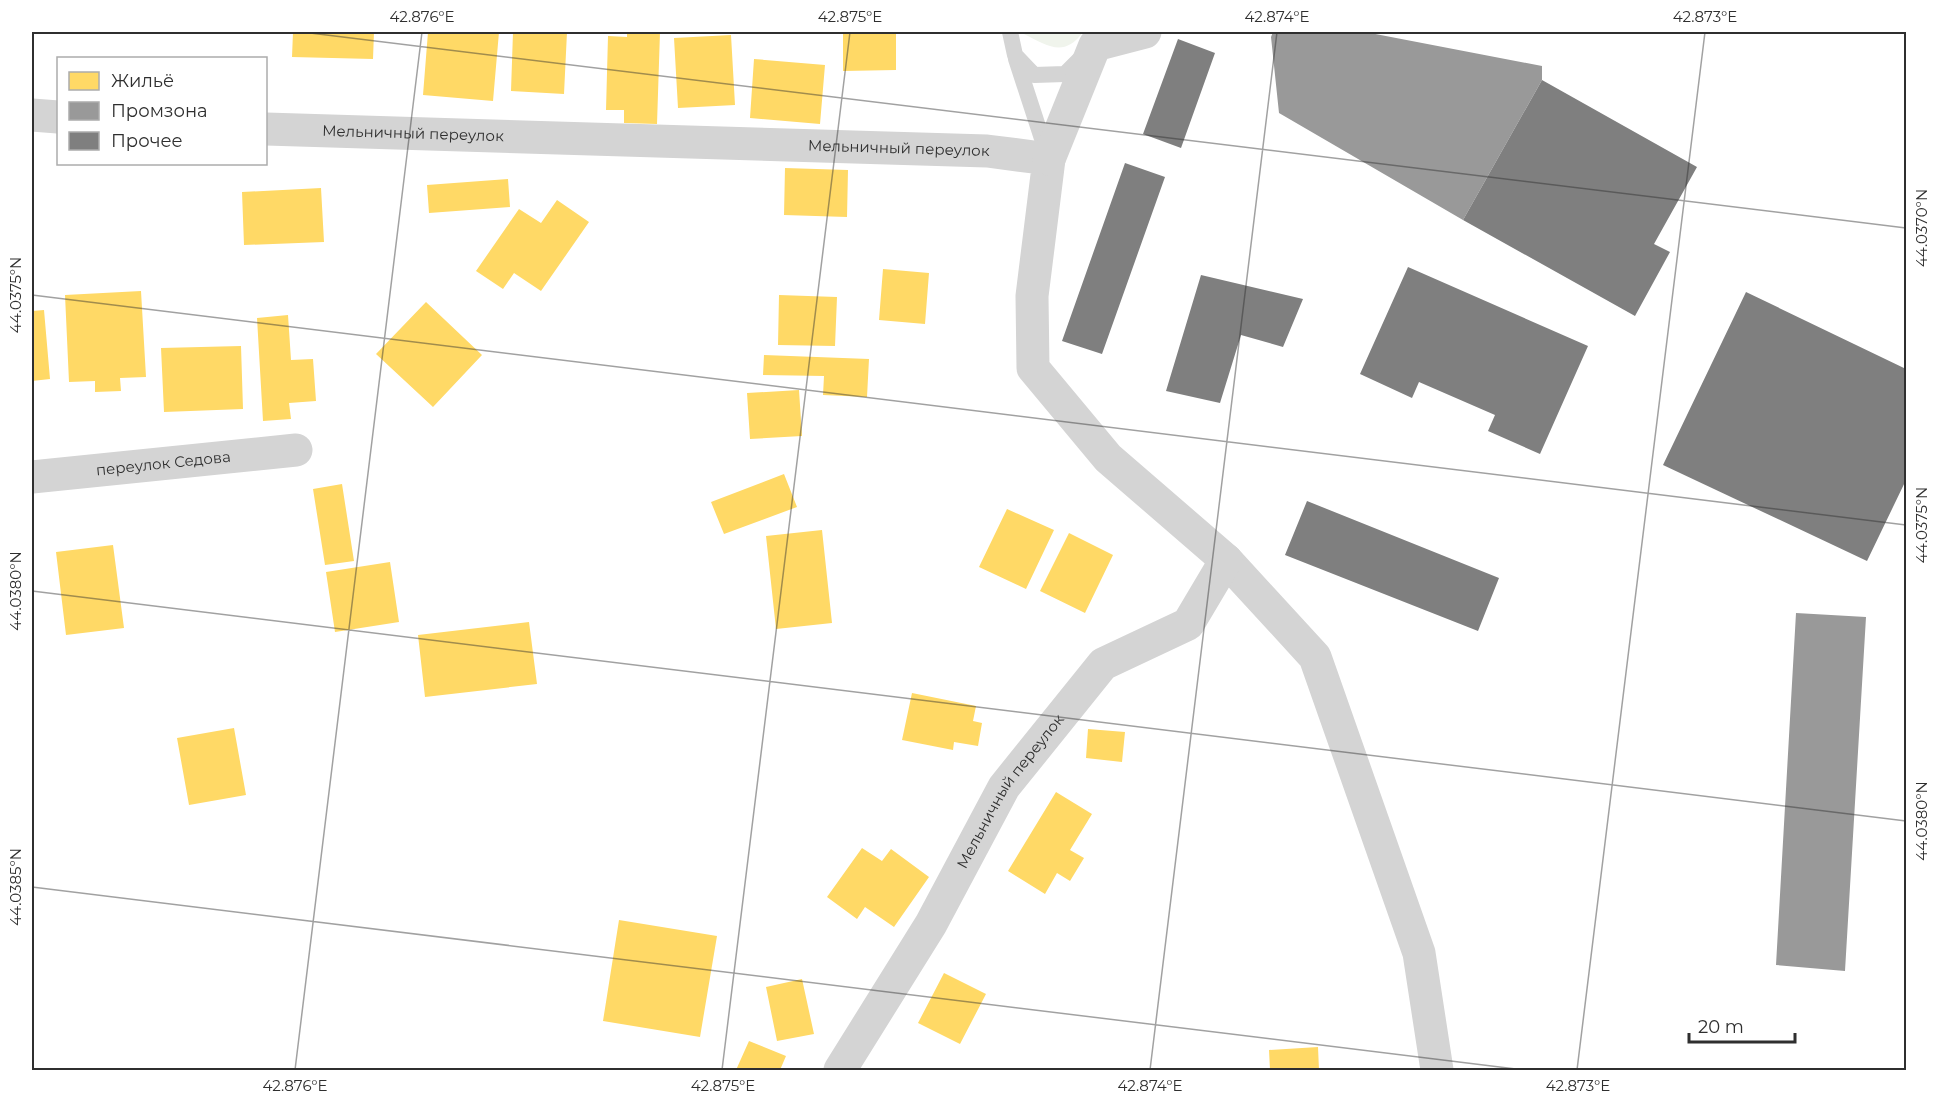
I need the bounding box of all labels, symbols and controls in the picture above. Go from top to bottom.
text: 42.876°E [389,7,455,26]
text: 42.875°E [818,7,882,26]
text: 42.874°E [1244,7,1310,26]
text: 42.873°E [1673,7,1737,26]
legend [57,57,267,165]
text: Жильё [111,70,174,92]
text: Промзона [111,100,208,122]
street label: Мельничный переулок [322,121,504,145]
text: Прочее [111,130,183,152]
street label: Мельничный переулок [808,136,990,160]
text: 44.0370°N [1912,189,1931,267]
text: 44.0375°N [6,257,25,333]
street label: переулок Седова [95,447,232,479]
text: 44.0375°N [1912,487,1931,563]
text: 44.0380°N [6,551,25,631]
street label: Мельничный переулок [952,710,1068,872]
text: 44.0380°N [1912,781,1931,861]
text: 44.0385°N [6,848,25,926]
scale bar [1689,1006,1796,1044]
text: 20 m [1698,1016,1744,1038]
text: 42.876°E [262,1076,328,1095]
text: 42.875°E [691,1076,755,1095]
text: 42.874°E [1117,1076,1183,1095]
text: 42.873°E [1546,1076,1610,1095]

